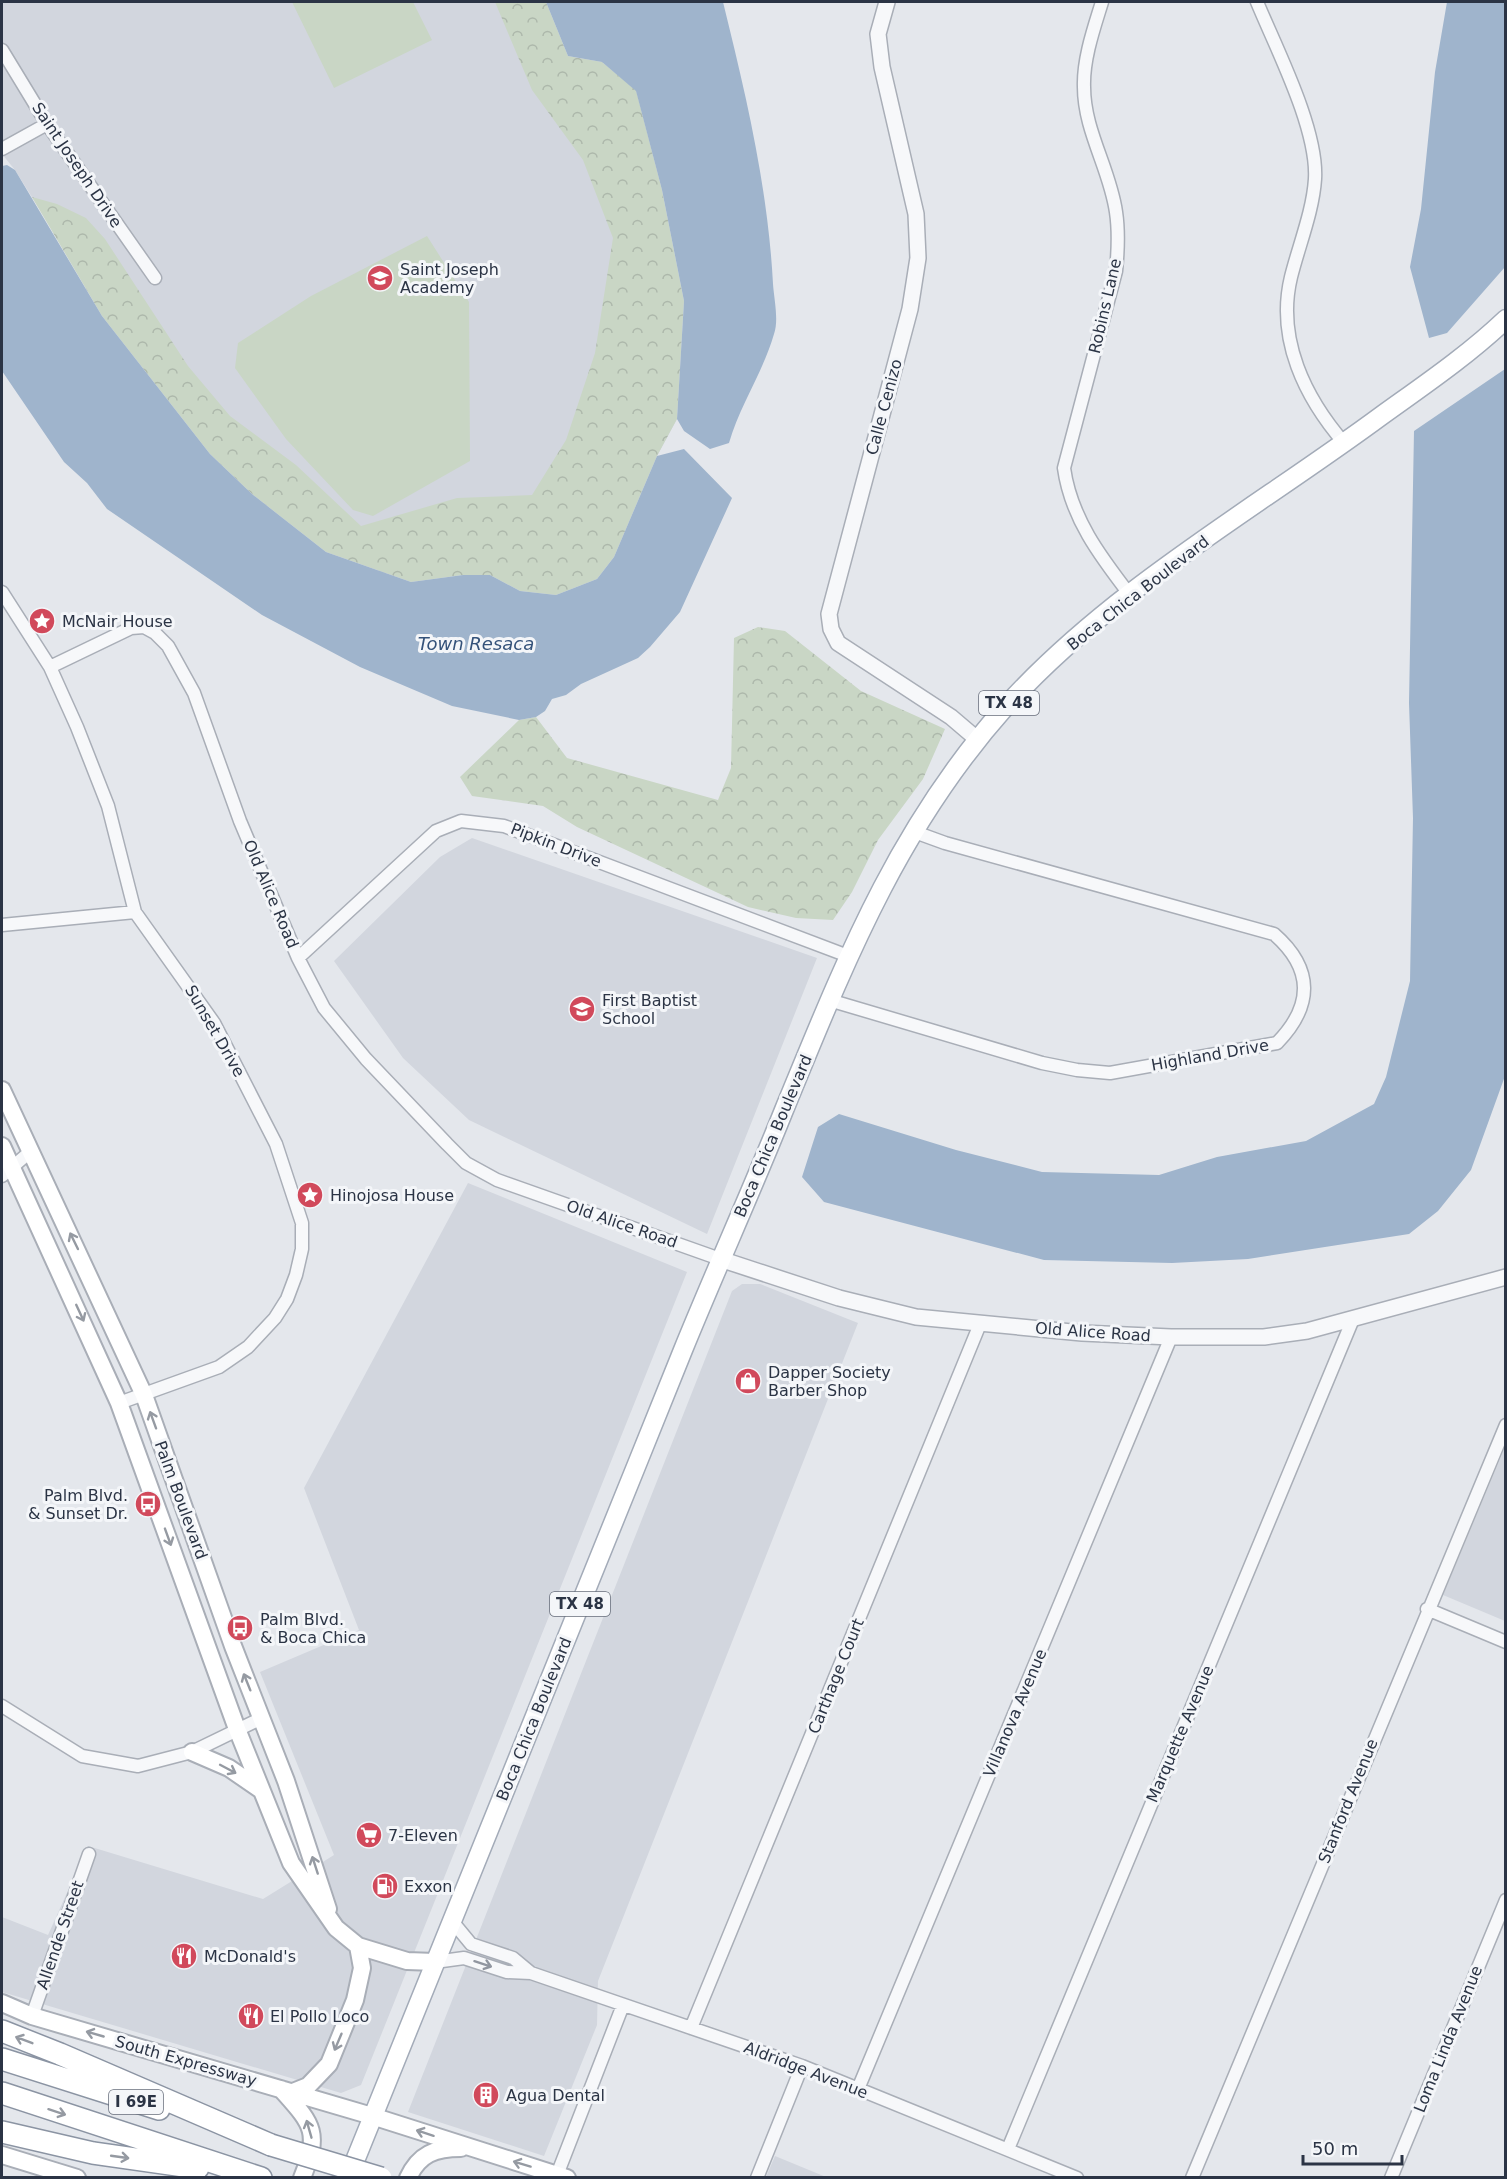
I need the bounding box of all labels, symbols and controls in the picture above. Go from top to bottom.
street label: Saint Joseph Drive [28,99,126,231]
street label: Robins Lane [1085,257,1125,355]
place label: Saint Joseph Academy [400,260,499,297]
school or university icon: Saint Joseph Academy [365,263,395,293]
street label: Calle Cenizo [862,357,906,457]
street label: Boca Chica Boulevard [1063,532,1213,654]
place icon: McNair House [27,606,57,636]
place label: McNair House [62,612,173,631]
water label: Town Resaca [418,633,534,654]
road number: TX 48 [979,691,1039,715]
street label: Pipkin Drive [508,819,604,871]
street label: Old Alice Road [240,837,302,951]
street label: Sunset Drive [181,982,249,1080]
place label: First Baptist School [602,991,697,1028]
school or university icon: First Baptist School [567,994,597,1024]
street label: Highland Drive [1150,1035,1270,1075]
street label: Boca Chica Boulevard [730,1052,816,1220]
place icon: Hinojosa House [295,1180,325,1210]
place label: Hinojosa House [330,1186,454,1205]
street label: Old Alice Road [564,1196,680,1252]
one-way arrow [67,1233,79,1251]
one-way arrow [74,1304,86,1322]
street label: Old Alice Road [1034,1318,1152,1346]
place label: Dapper Society Barber Shop [768,1363,891,1400]
shop icon: Dapper Society Barber Shop [733,1366,763,1396]
one-way arrow [146,1411,157,1430]
street label: Palm Boulevard [151,1438,211,1562]
place label: Palm Blvd. & Sunset Dr. [28,1486,128,1523]
bus stop icon: Palm Blvd. & Sunset Dr. [133,1489,163,1519]
one-way arrow [163,1527,174,1546]
road number: TX 48 [550,1592,610,1616]
place label: Palm Blvd. & Boca Chica [260,1610,366,1647]
bus stop icon: Palm Blvd. & Boca Chica [225,1613,255,1643]
street label: Carthage Court [804,1616,868,1736]
street label: Boca Chica Boulevard [492,1634,576,1804]
street label: Villanova Avenue [979,1646,1051,1780]
street label: Marquette Avenue [1143,1663,1217,1805]
one-way arrow [241,1673,252,1692]
street label: Stanford Avenue [1314,1736,1382,1866]
one-way arrow [219,1763,237,1775]
supermarket icon: 7-Eleven [354,1820,384,1850]
place label: 7-Eleven [388,1826,458,1845]
one-way arrow [309,1856,320,1875]
fuel station icon: Exxon [370,1871,400,1901]
place label: Exxon [404,1877,452,1896]
street label: Allende Street [33,1878,87,1992]
restaurant icon: McDonald's [169,1941,199,1971]
place label: McDonald's [204,1947,296,1966]
one-way arrow [473,1959,492,1970]
street label: Loma Linda Avenue [1410,1963,1486,2115]
restaurant icon: El Pollo Loco [236,2001,266,2031]
place label: El Pollo Loco [270,2007,369,2026]
one-way arrow [86,2028,105,2039]
street label: South Expressway [113,2032,259,2090]
one-way arrow [332,2032,343,2051]
one-way arrow [15,2034,34,2045]
street label: Aldridge Avenue [741,2038,871,2102]
building icon: Agua Dental [471,2080,501,2110]
place label: Agua Dental [506,2086,605,2105]
road number: I 69E [109,2090,163,2114]
one-way arrow [47,2107,66,2118]
one-way arrow [303,2120,314,2139]
one-way arrow [416,2127,435,2138]
scale bar [1303,2128,1402,2166]
text: 50 m [1312,2138,1358,2159]
one-way arrow [110,2151,130,2162]
one-way arrow [513,2158,532,2169]

